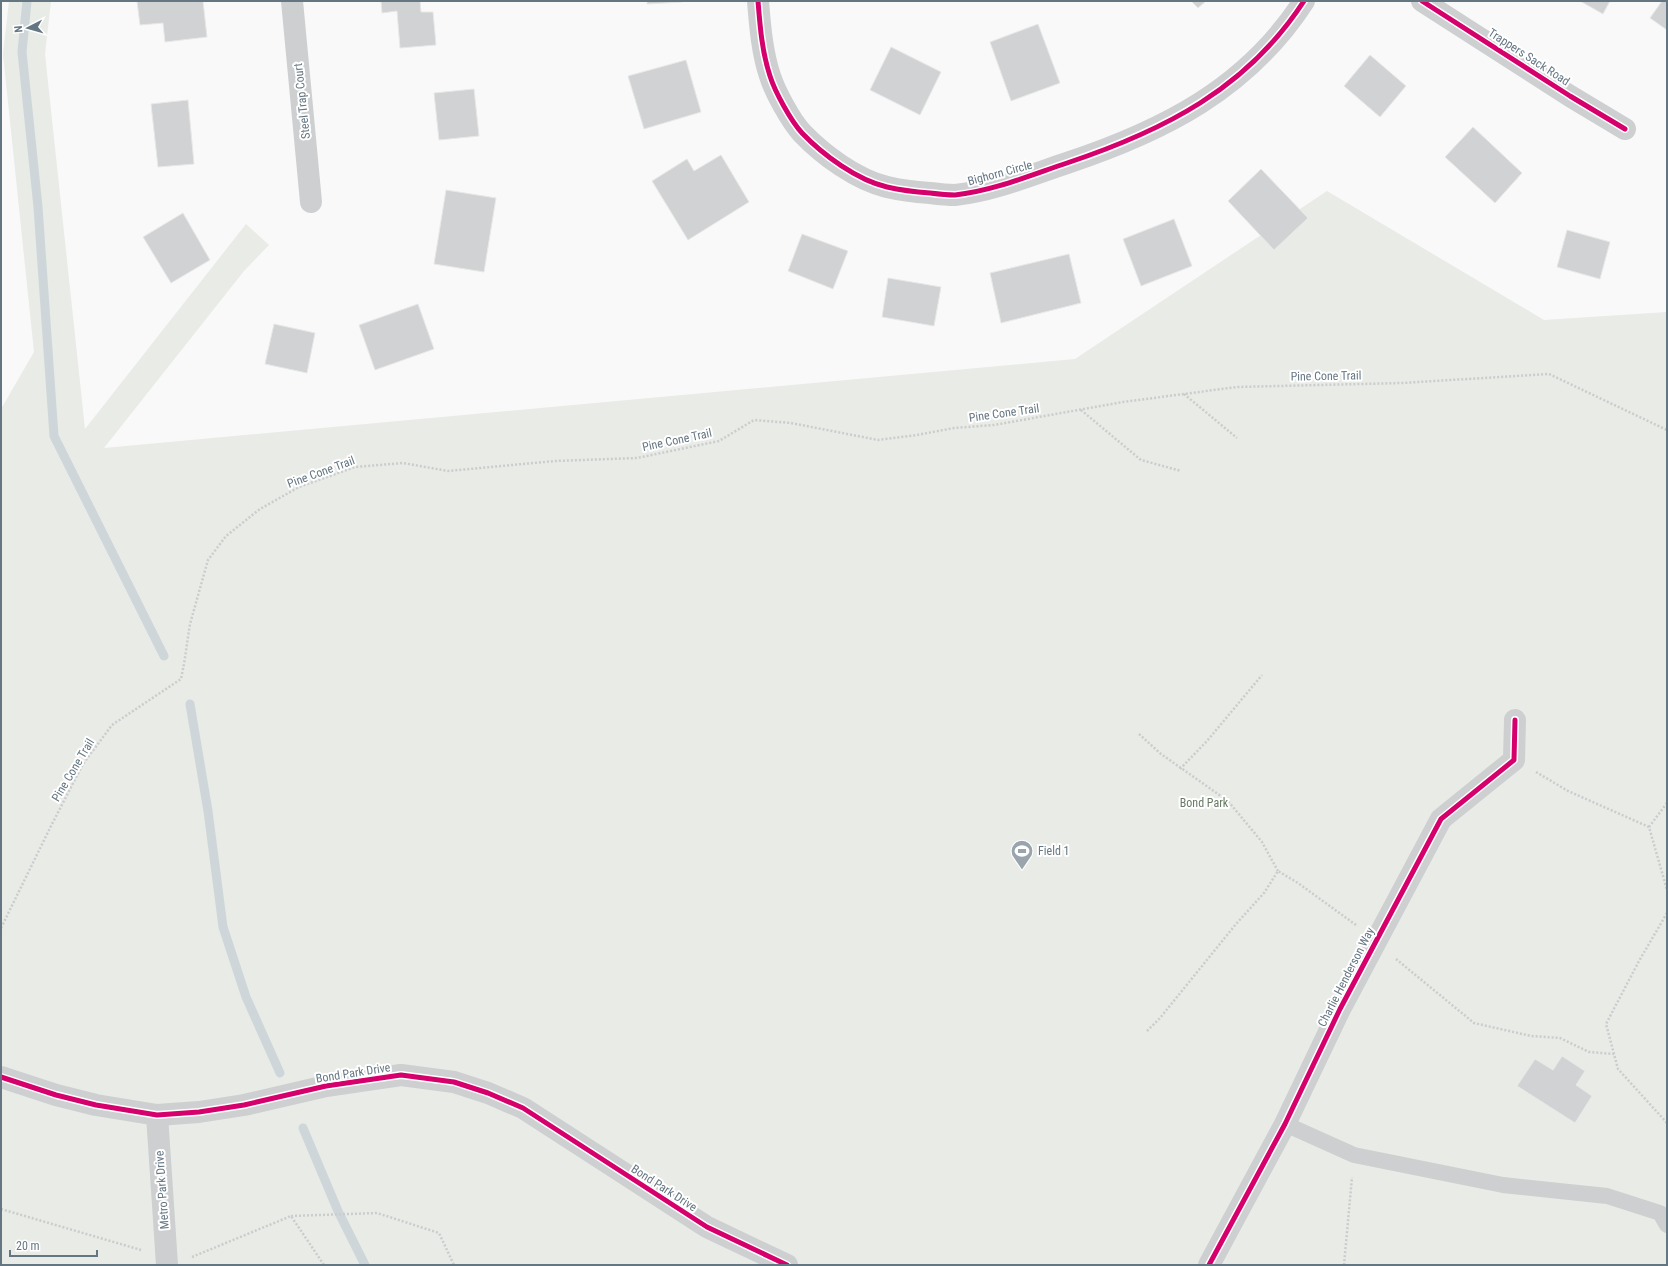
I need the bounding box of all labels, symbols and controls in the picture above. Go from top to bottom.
north arrow [8,8,48,48]
text: N [12,25,25,33]
street label: Trappers Sack Road [1486,26,1572,89]
street label: Steel Trap Court [291,62,313,140]
street label: Bighorn Circle [966,158,1034,188]
street label: Pine Cone Trail [1290,368,1362,384]
street label: Pine Cone Trail [968,401,1040,425]
street label: Pine Cone Trail [641,426,713,454]
street label: Pine Cone Trail [285,453,357,491]
street label: Pine Cone Trail [49,736,97,804]
park label: Bond Park [1180,796,1229,810]
sports icon: Field 1 [1009,838,1035,871]
place label: Field 1 [1038,844,1070,858]
street label: Charlie Henderson Way [1315,925,1377,1029]
street label: Bond Park Drive [315,1060,392,1086]
street label: Metro Park Drive [152,1150,172,1230]
street label: Bond Park Drive [629,1162,700,1215]
scale bar [10,1232,97,1258]
text: 20 m [16,1239,40,1253]

